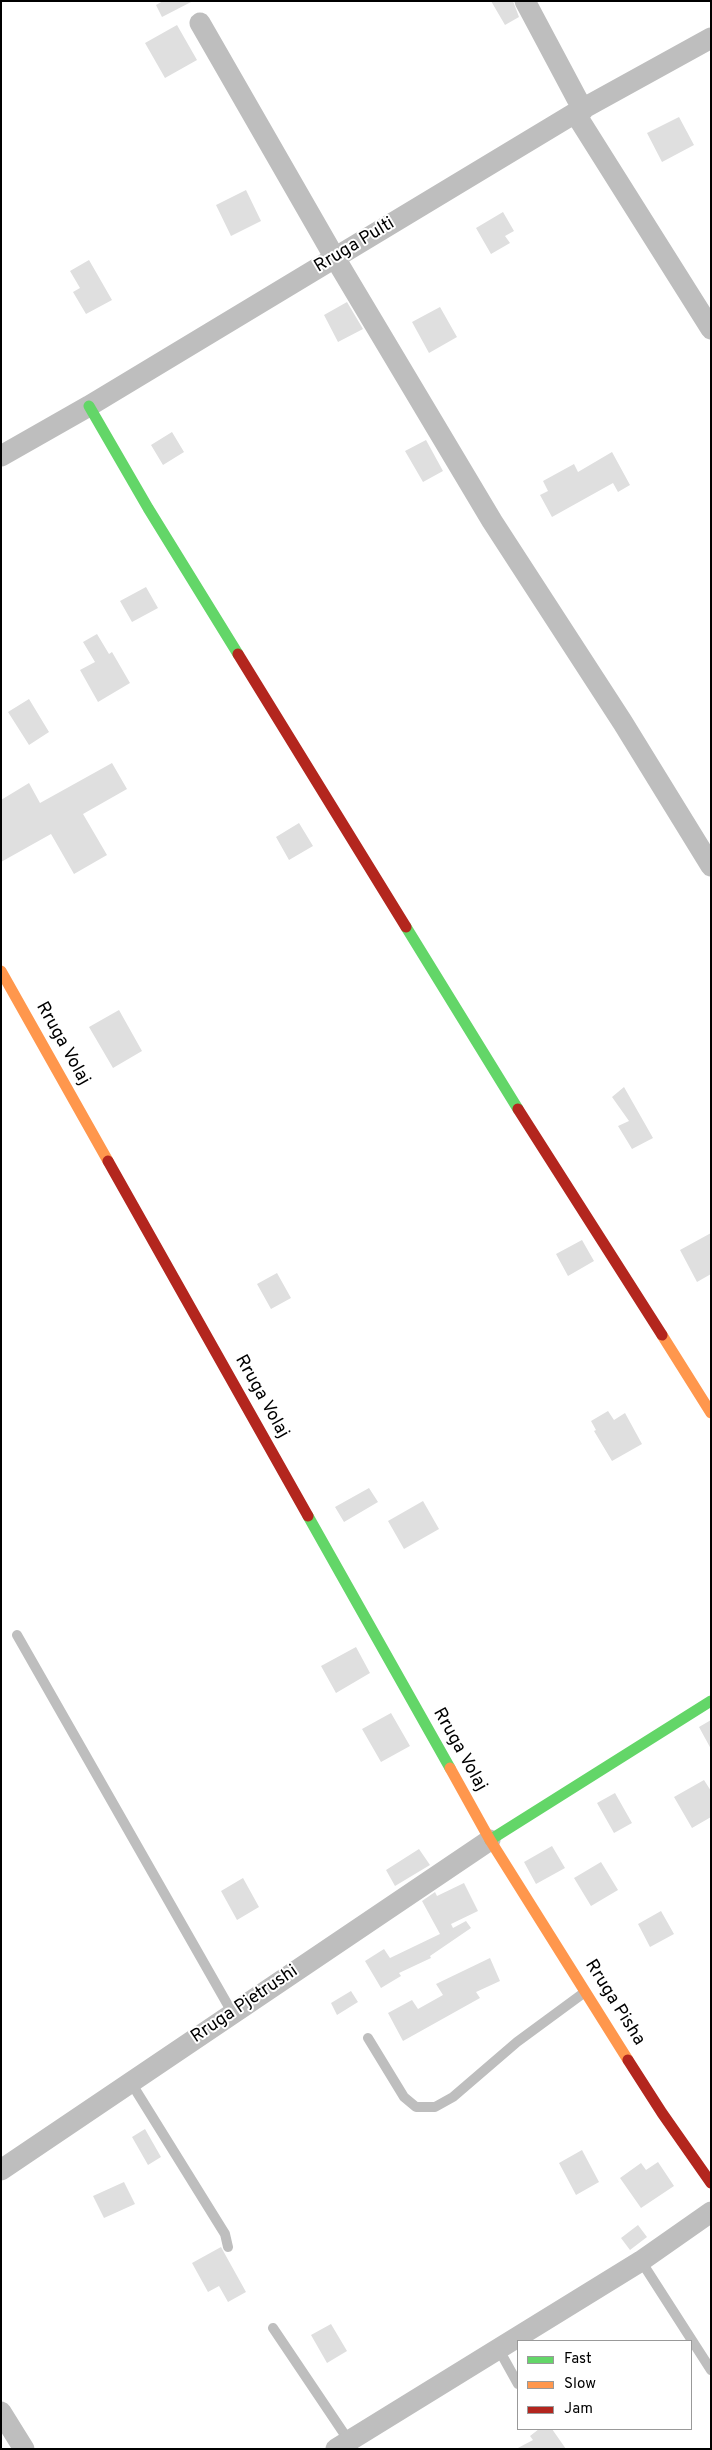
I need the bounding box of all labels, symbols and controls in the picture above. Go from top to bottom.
street label: Rruga Pulti [311,214,399,278]
street label: Rruga Volaj [30,998,94,1090]
street label: Rruga Volaj [229,1351,293,1443]
street label: Rruga Volaj [427,1704,491,1796]
street label: Rruga Pisha [579,1956,649,2050]
street label: Rruga Pjetrushi [187,1961,303,2049]
legend [517,2340,692,2430]
text: Fast [564,2350,592,2369]
text: Slow [564,2375,596,2394]
text: Jam [564,2400,593,2419]

